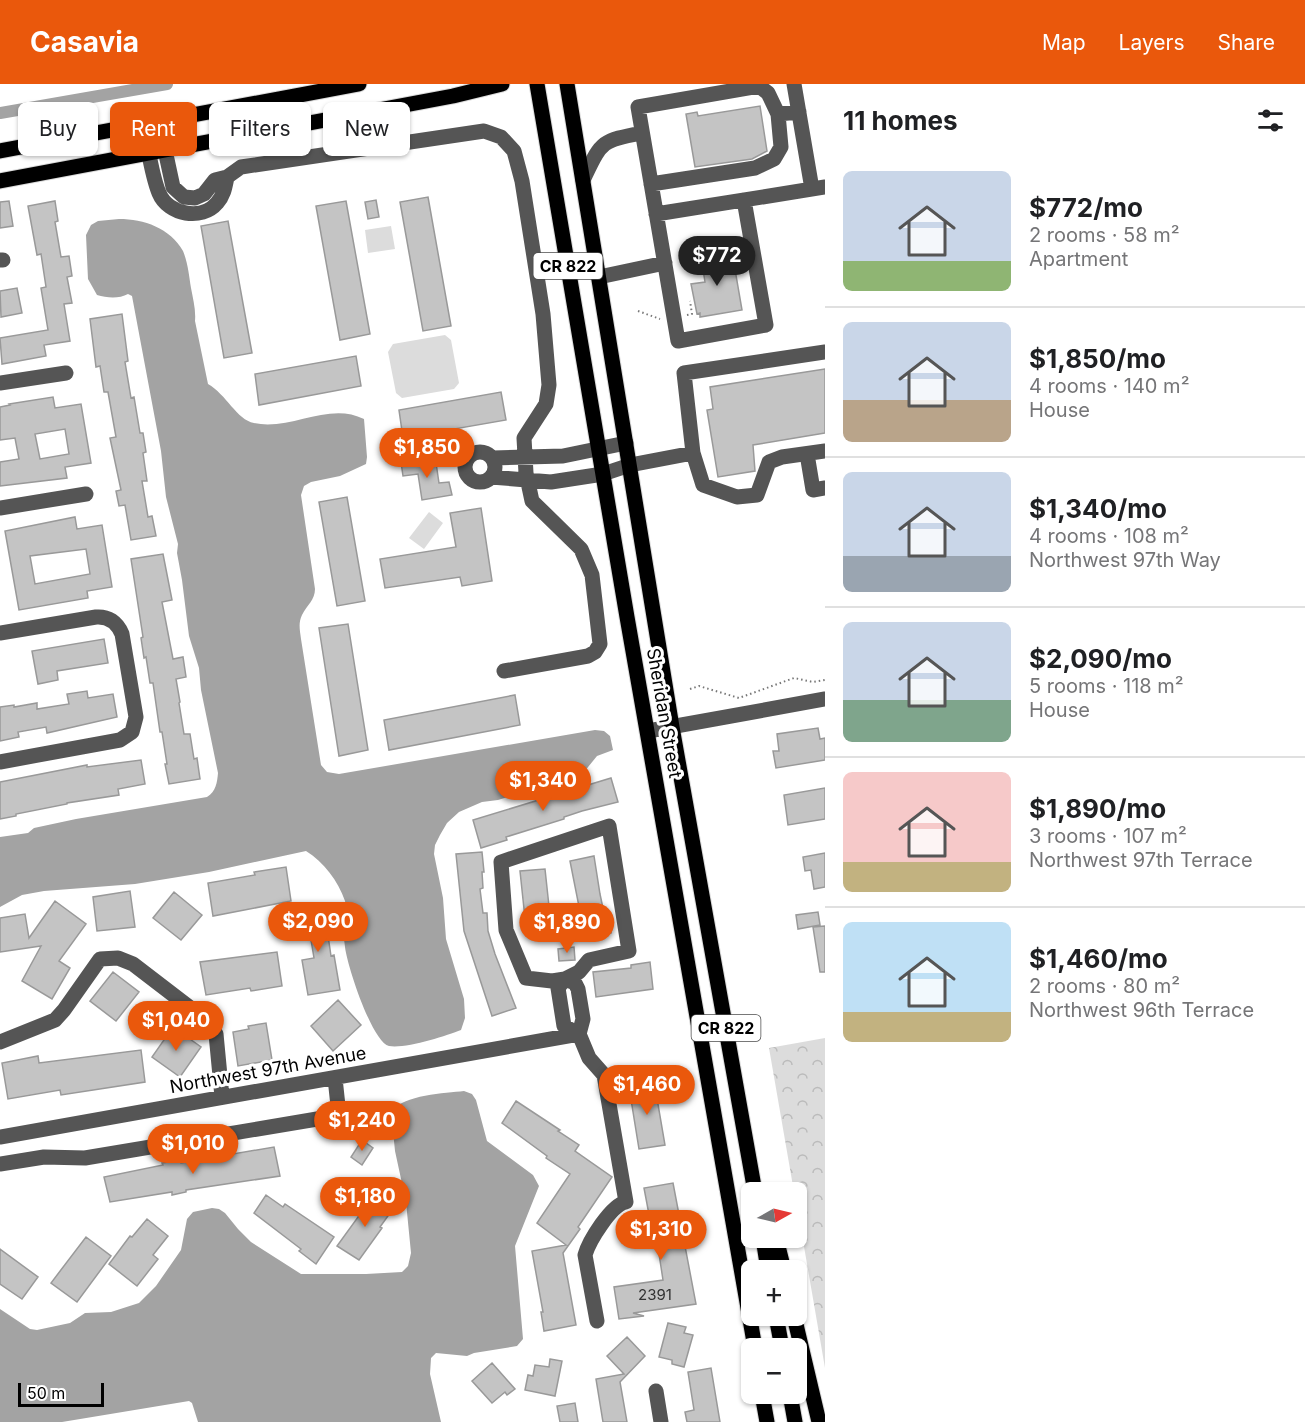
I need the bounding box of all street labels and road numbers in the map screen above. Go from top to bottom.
road number: CR 822 [534,253,602,279]
street label: Sheridan Street [643,646,686,780]
road number: CR 822 [692,1015,760,1041]
street label: Northwest 97th Avenue [168,1042,368,1097]

